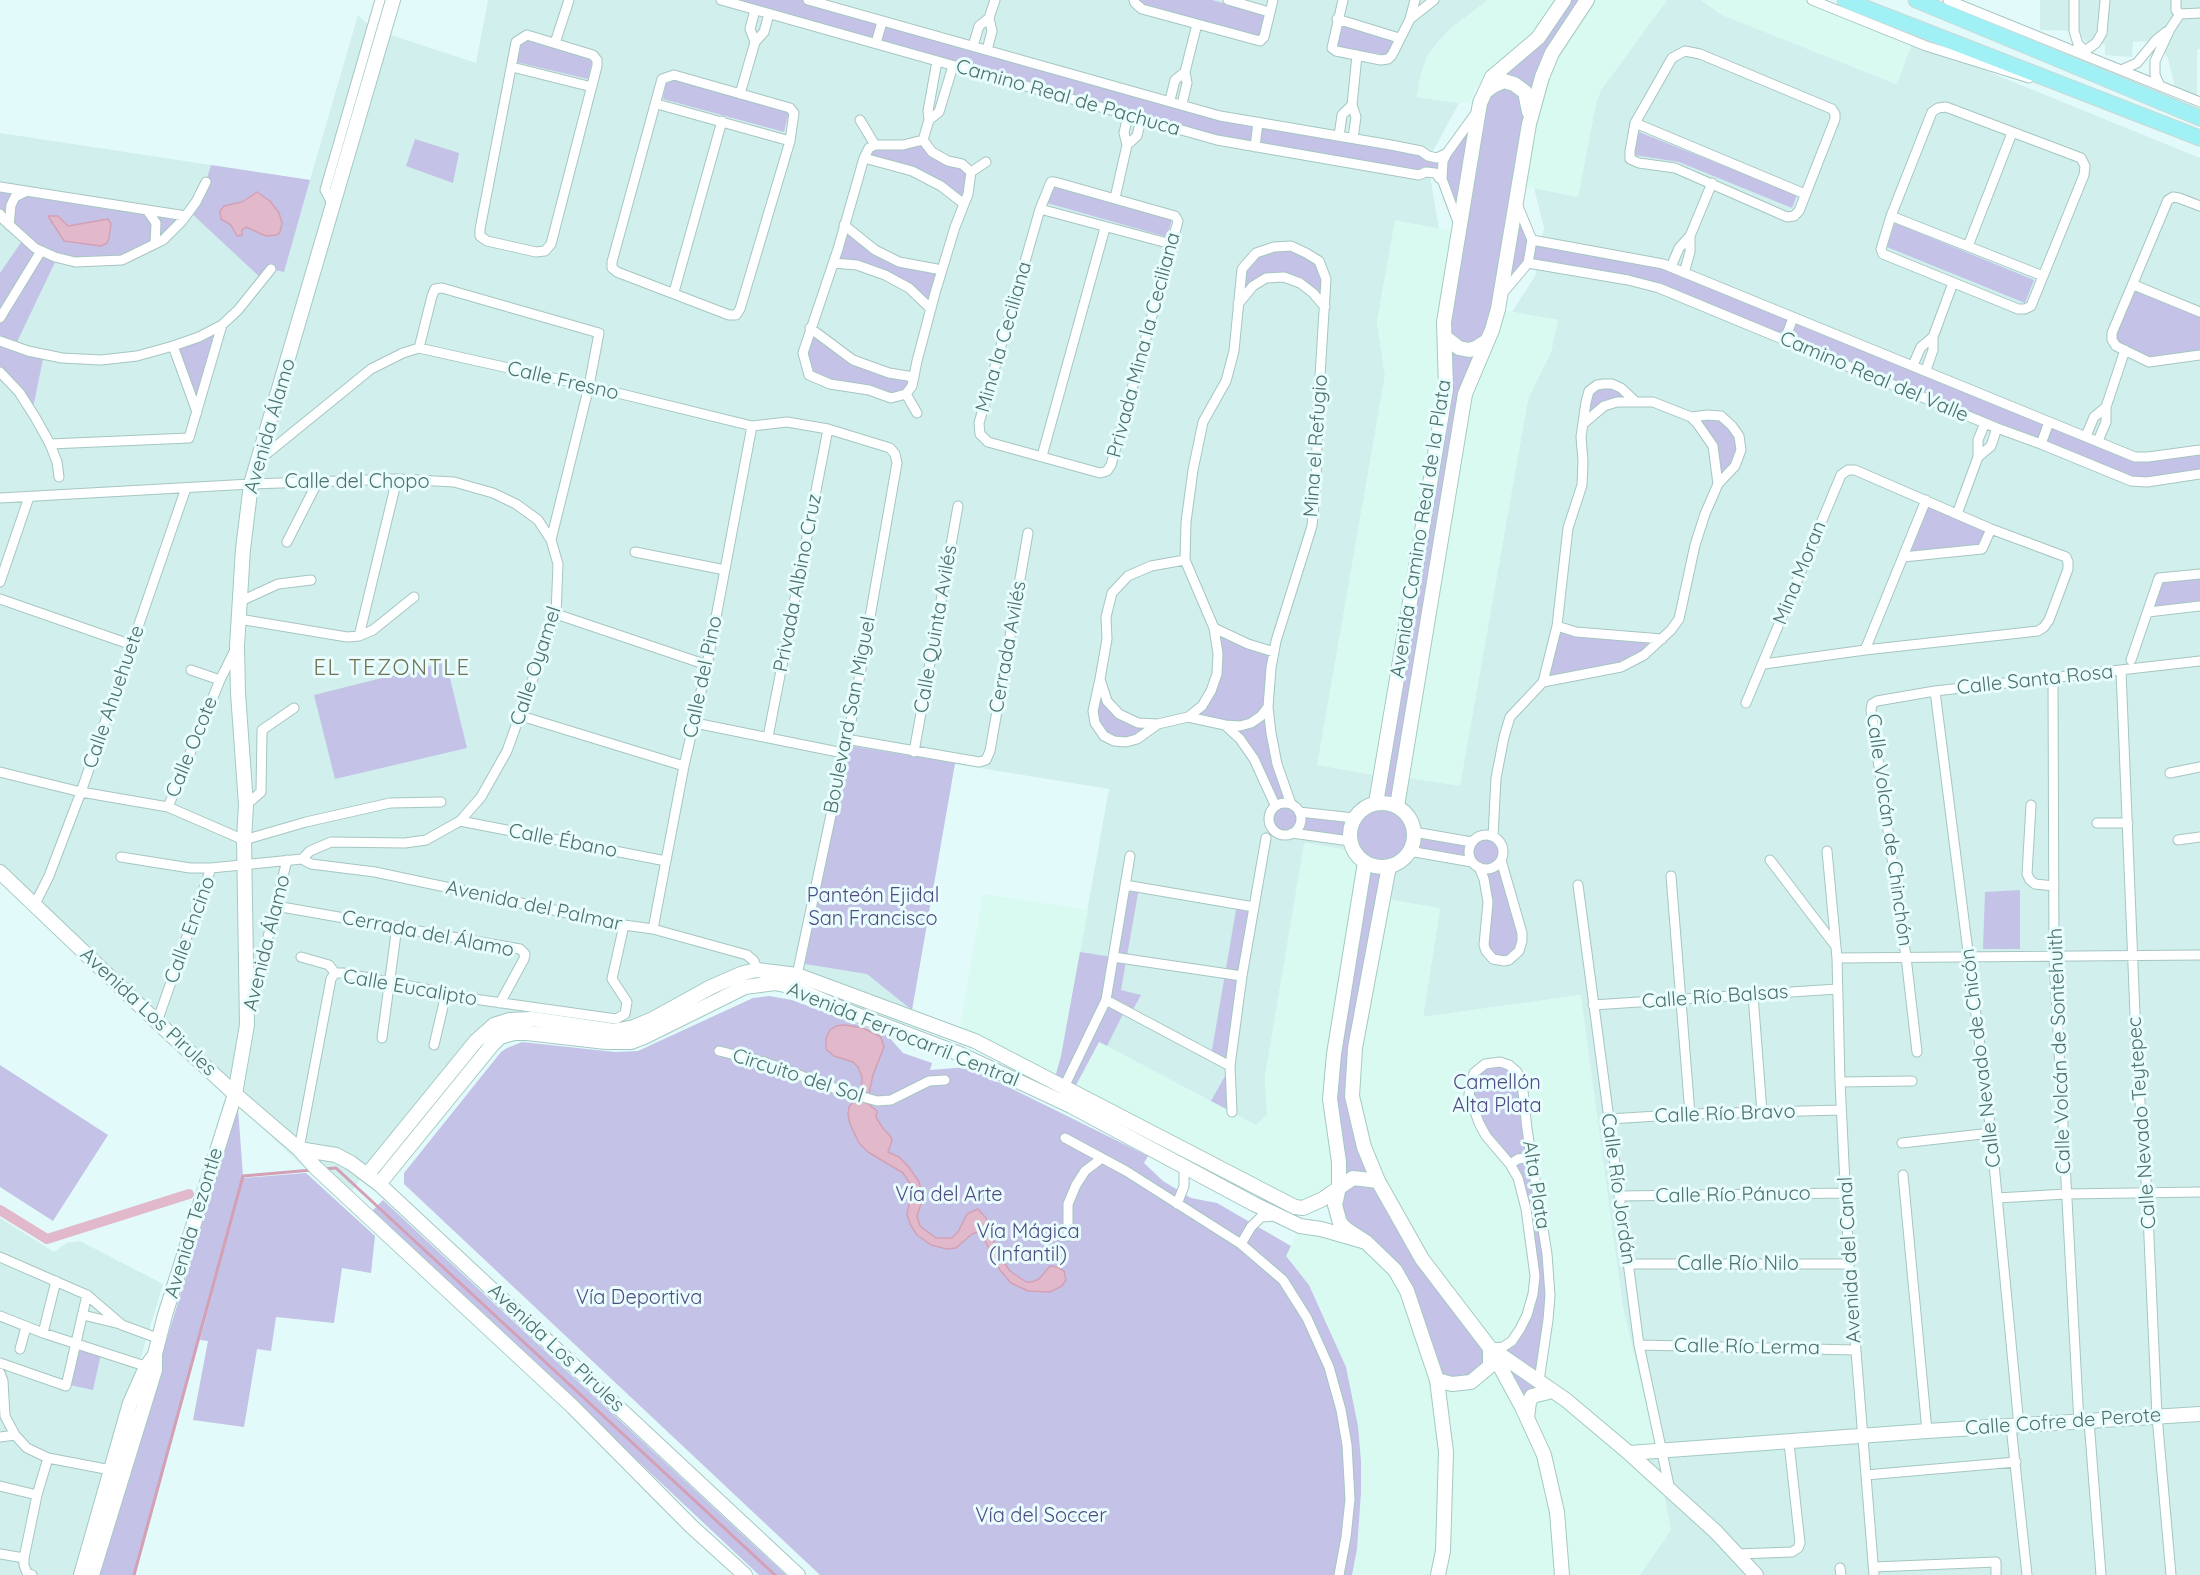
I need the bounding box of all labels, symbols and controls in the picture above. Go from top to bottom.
street label: Camino Real de Pachuca [953,54,1183,142]
street label: Privada Mina la Ceciliana [1102,230,1186,460]
street label: Mina la Ceciliana [971,259,1037,415]
street label: Camino Real del Valle [1776,326,1972,428]
street label: Avenida Álamo [239,356,301,496]
street label: Calle Fresno [505,357,621,405]
street label: Mina el Refugio [1299,374,1333,518]
street label: Avenida Camino Real de la Plata [1386,378,1456,680]
street label: Calle del Chopo [284,470,430,494]
street label: Privada Albino Cruz [769,492,827,674]
street label: Mina Moran [1768,518,1832,628]
street label: Calle Quinta Avilés [909,543,963,715]
street label: Cerrada Avilés [985,579,1031,715]
street label: Calle Oyamel [505,603,567,729]
street label: Calle del Pino [678,614,728,740]
street label: Boulevard San Miguel [819,614,881,816]
street label: Calle Ahuehuete [78,622,150,772]
district label: EL TEZONTLE [314,655,470,681]
street label: Calle Santa Rosa [1956,660,2114,700]
street label: Calle Ocote [161,693,223,801]
street label: Calle Volcán de Chinchón [1861,712,1917,948]
street label: Calle Ébano [507,819,619,863]
street label: Avenida Álamo [238,872,296,1014]
street label: Calle Encino [160,873,220,987]
street label: Avenida del Palmar [444,876,624,936]
park label: Panteón Ejidal San Francisco [807,884,939,931]
street label: Cerrada del Álamo [340,906,516,962]
street label: Calle Volcán de Sontehuith [2044,927,2076,1175]
street label: Avenida Los Pirules [75,943,221,1081]
street label: Calle Nevado de Chicón [1956,947,2006,1169]
street label: Calle Eucalipto [341,964,479,1012]
street label: Avenida Ferrocarril Central [783,977,1023,1093]
street label: Calle Río Balsas [1641,980,1789,1014]
street label: Calle Nevado Teytepec [2123,1016,2161,1230]
street label: Circuito del Sol [730,1044,866,1108]
park label: Camellón Alta Plata [1452,1071,1542,1118]
street label: Calle Río Bravo [1654,1100,1796,1128]
street label: Calle Río Jordán [1595,1112,1641,1266]
street label: Alta Plata [1517,1139,1555,1231]
street label: Avenida Tezontle [160,1145,228,1301]
street label: Avenida del Canal [1834,1176,1866,1344]
street label: Calle Río Pánuco [1655,1182,1811,1208]
park label: Vía del Arte [895,1183,1003,1207]
park label: Vía Mágica (Infantil) [976,1220,1080,1267]
street label: Calle Río Nilo [1677,1252,1799,1276]
street label: Avenida Los Pirules [483,1279,629,1417]
park label: Vía Deportiva [576,1286,702,1310]
street label: Calle Río Lerma [1674,1334,1820,1360]
street label: Calle Cofre de Perote [1964,1403,2162,1441]
park label: Vía del Soccer [975,1504,1107,1528]

